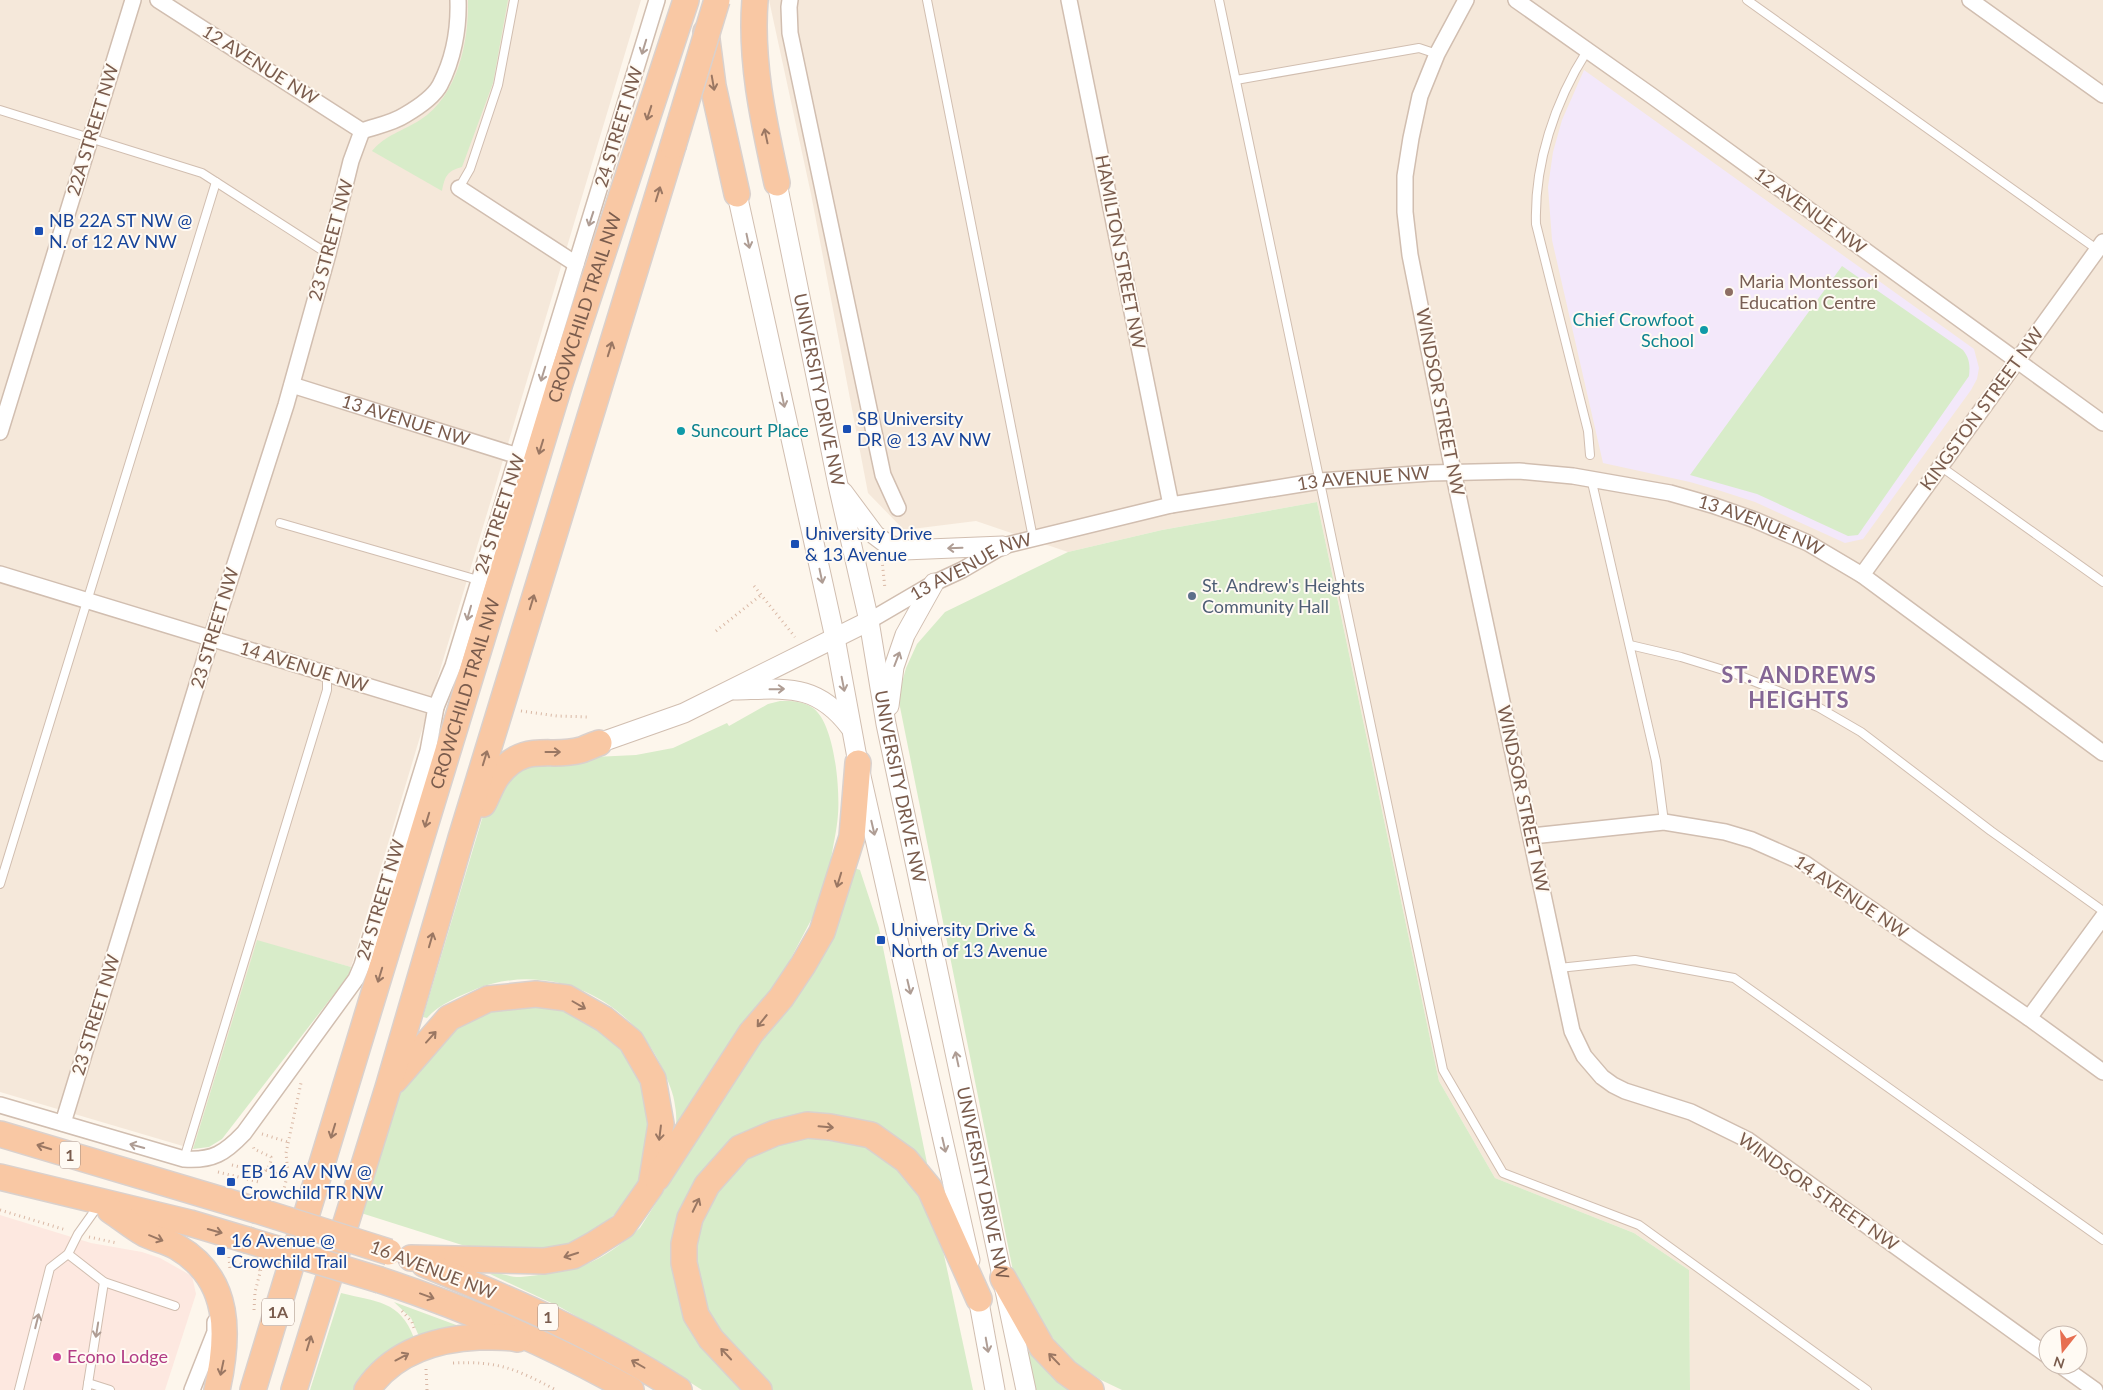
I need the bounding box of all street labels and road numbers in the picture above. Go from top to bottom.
street label: 12 AVENUE NW [198,20,323,109]
street label: 22A STREET NW [62,61,123,198]
street label: 24 STREET NW [589,63,647,190]
street label: HAMILTON STREET NW [1091,153,1151,351]
street label: 12 AVENUE NW [1750,162,1871,258]
street label: 23 STREET NW [303,176,357,303]
street label: CROWCHILD TRAIL NW [543,209,625,405]
street label: UNIVERSITY DRIVE NW [790,291,850,488]
street label: WINDSOR STREET NW [1412,306,1470,498]
street label: KINGSTON STREET NW [1915,322,2048,494]
street label: 13 AVENUE NW [339,389,473,450]
street label: 24 STREET NW [469,450,529,577]
street label: 13 AVENUE NW [1295,461,1431,495]
street label: 13 AVENUE NW [1696,490,1828,560]
street label: 13 AVENUE NW [906,527,1034,605]
street label: 23 STREET NW [185,564,243,691]
street label: CROWCHILD TRAIL NW [425,595,504,792]
street label: 14 AVENUE NW [237,636,371,696]
street label: UNIVERSITY DRIVE NW [871,688,931,885]
street label: WINDSOR STREET NW [1493,703,1555,895]
street label: 24 STREET NW [351,836,409,963]
street label: 14 AVENUE NW [1790,850,1913,943]
street label: 23 STREET NW [66,951,124,1078]
street label: UNIVERSITY DRIVE NW [953,1085,1014,1281]
street label: WINDSOR STREET NW [1734,1127,1903,1255]
road number: 1 [60,1142,80,1168]
street label: 16 AVENUE NW [367,1235,500,1303]
road number: 1A [262,1298,294,1325]
road number: 1 [538,1304,558,1330]

